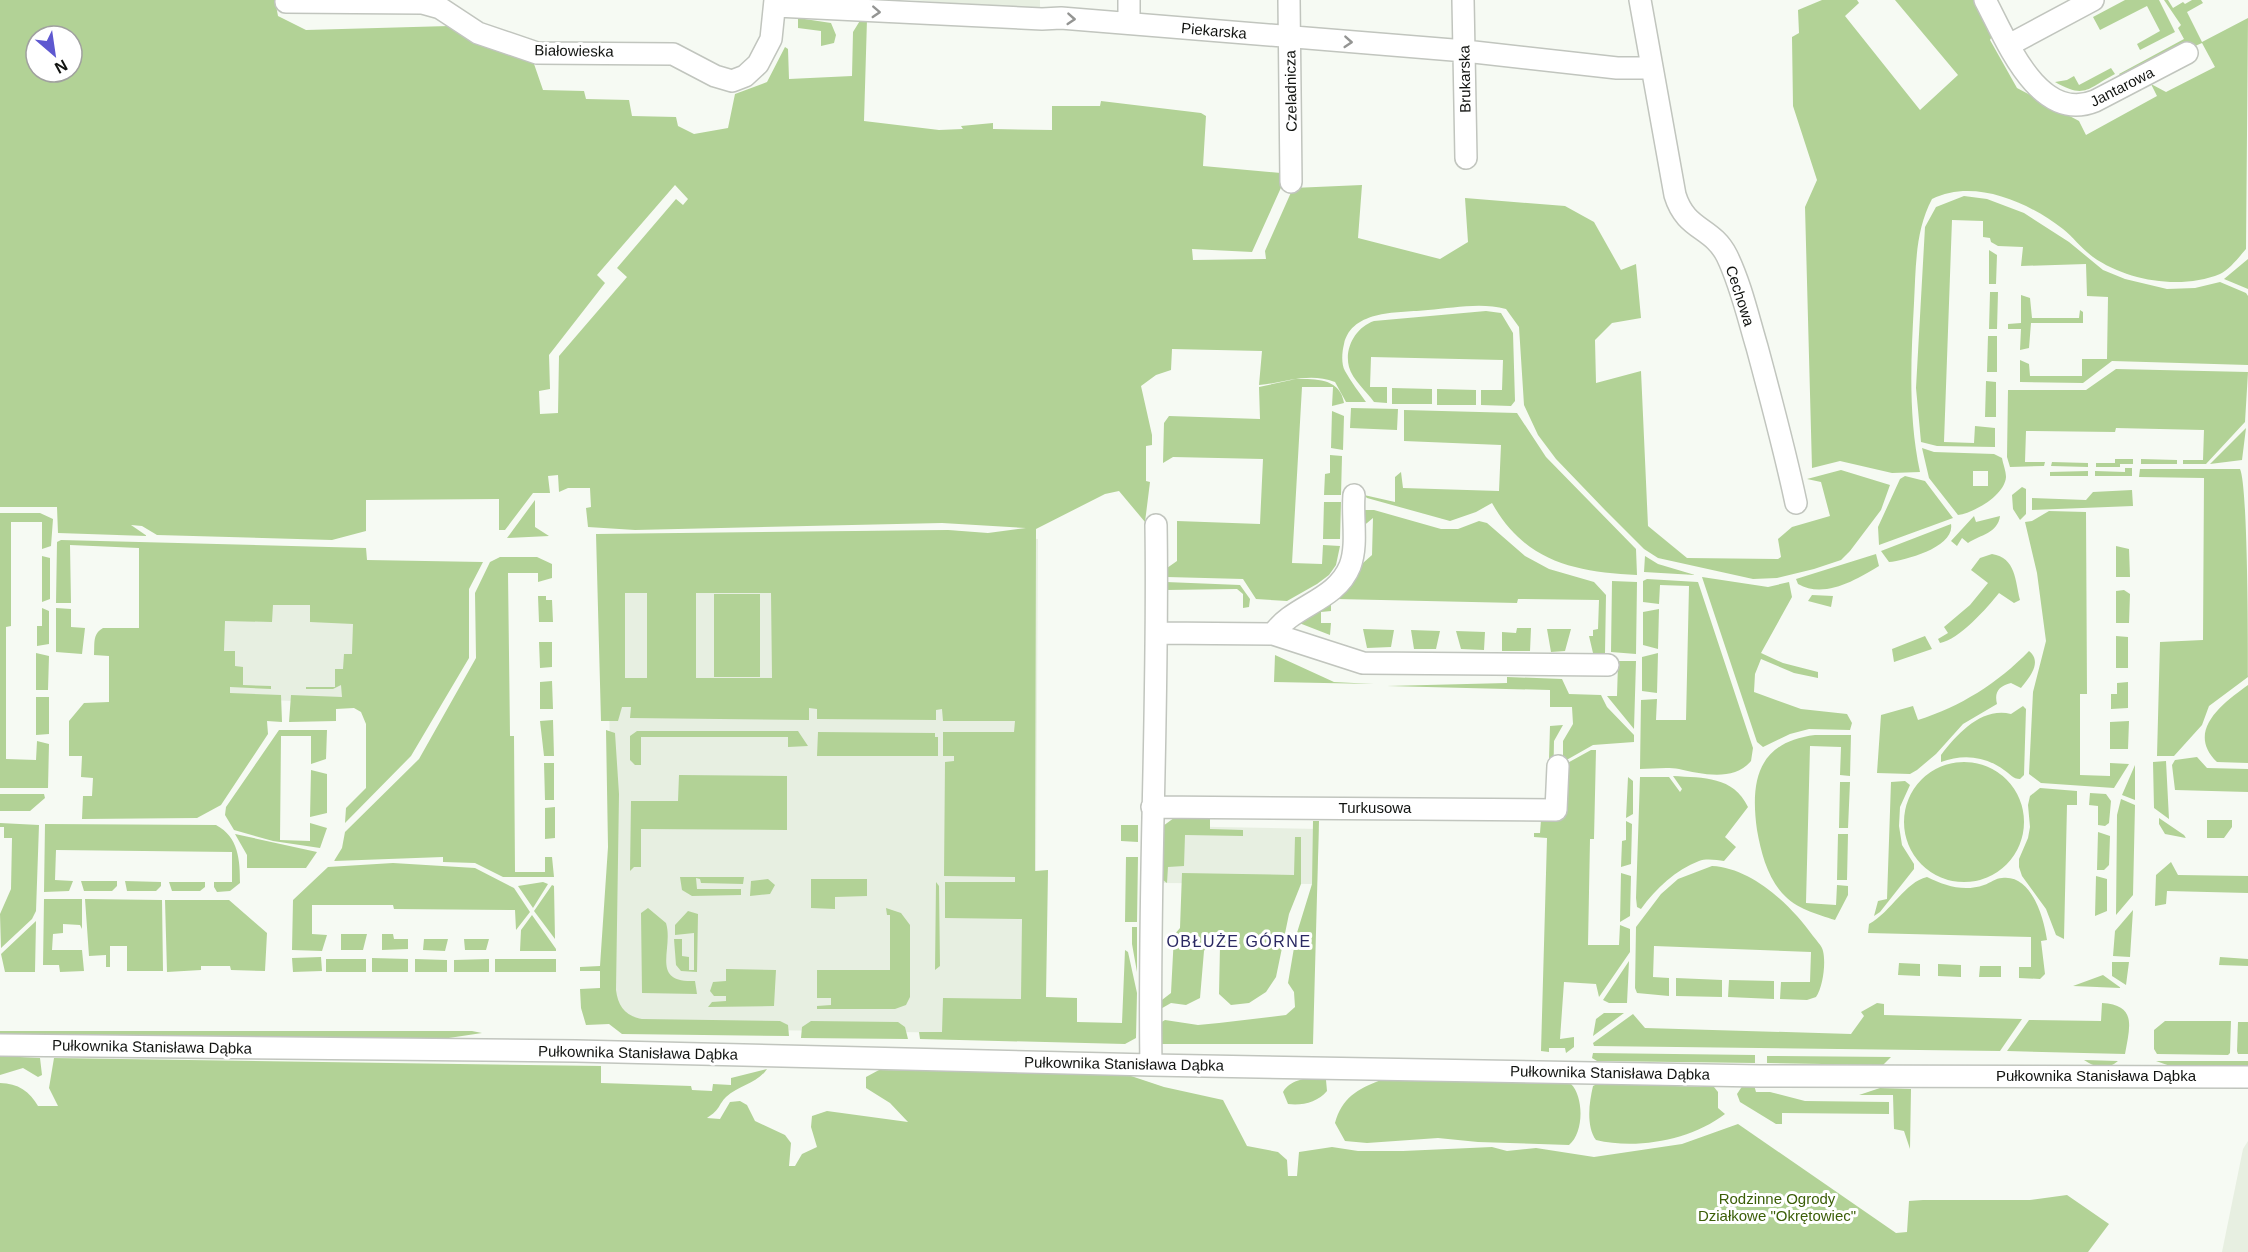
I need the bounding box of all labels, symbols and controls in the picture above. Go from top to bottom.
one-way arrow [872,5,881,18]
one-way arrow [1067,12,1076,25]
street label: Piekarska [1180,19,1248,42]
north arrow [24,24,84,84]
one-way arrow [1343,35,1352,48]
street label: Białowieska [534,41,614,60]
street label: Brukarska [1455,44,1474,113]
street label: Czeladnicza [1281,49,1300,132]
text: N [52,56,70,77]
street label: Jantarowa [2087,63,2157,110]
street label: Cechowa [1723,263,1758,329]
street label: Turkusowa [1339,799,1412,816]
district label: OBŁUŻE GÓRNE [1166,932,1312,950]
street label: Pułkownika Stanisława Dąbka [52,1036,253,1057]
street label: Pułkownika Stanisława Dąbka [538,1042,739,1063]
street label: Pułkownika Stanisława Dąbka [1024,1053,1225,1074]
street label: Pułkownika Stanisława Dąbka [1510,1062,1711,1083]
street label: Pułkownika Stanisława Dąbka [1996,1067,2197,1084]
park label: Rodzinne Ogrody Działkowe "Okrętowiec" [1698,1190,1856,1224]

